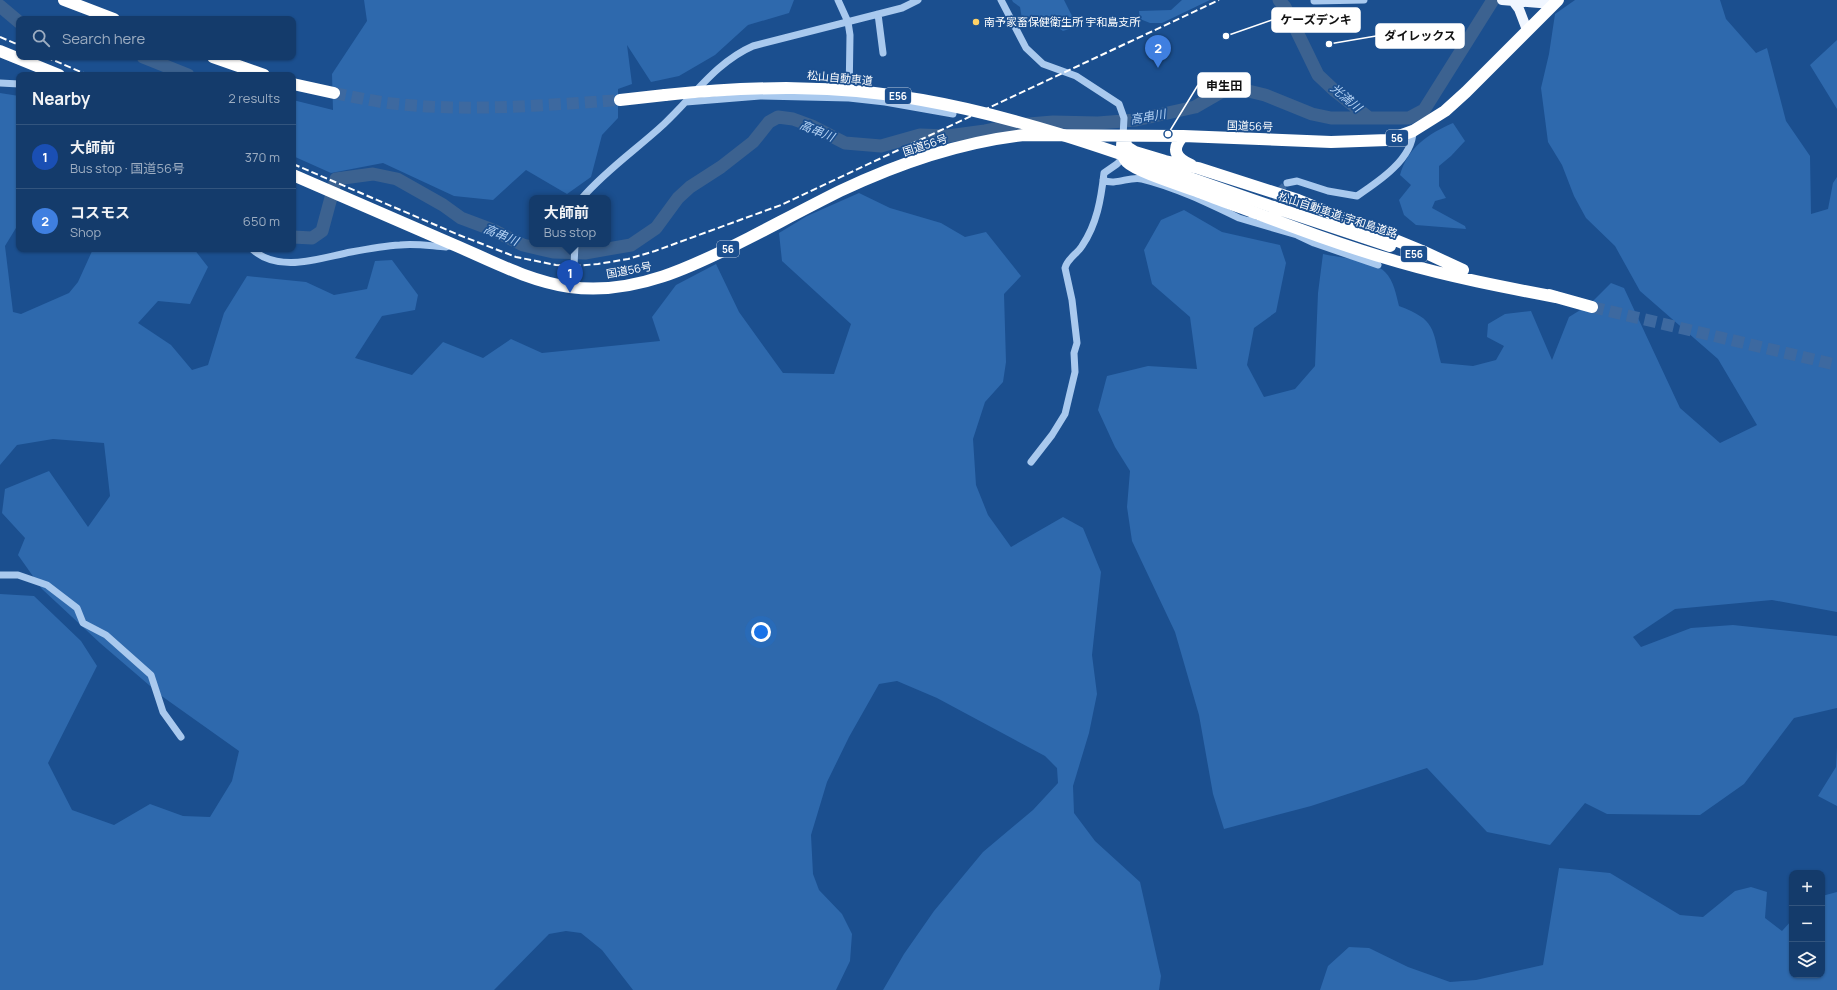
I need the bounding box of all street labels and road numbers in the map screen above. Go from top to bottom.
street label: 松山自動車道 [807,67,874,88]
road number: E56 [885,88,911,104]
street label: 国道56号 [1227,117,1273,134]
street label: 国道56号 [901,130,949,159]
road number: 56 [1386,130,1408,146]
street label: 松山自動車道;宇和島道路 [1277,188,1400,241]
road number: 56 [717,241,739,257]
road number: E56 [1401,246,1427,262]
street label: 国道56号 [605,258,653,281]

